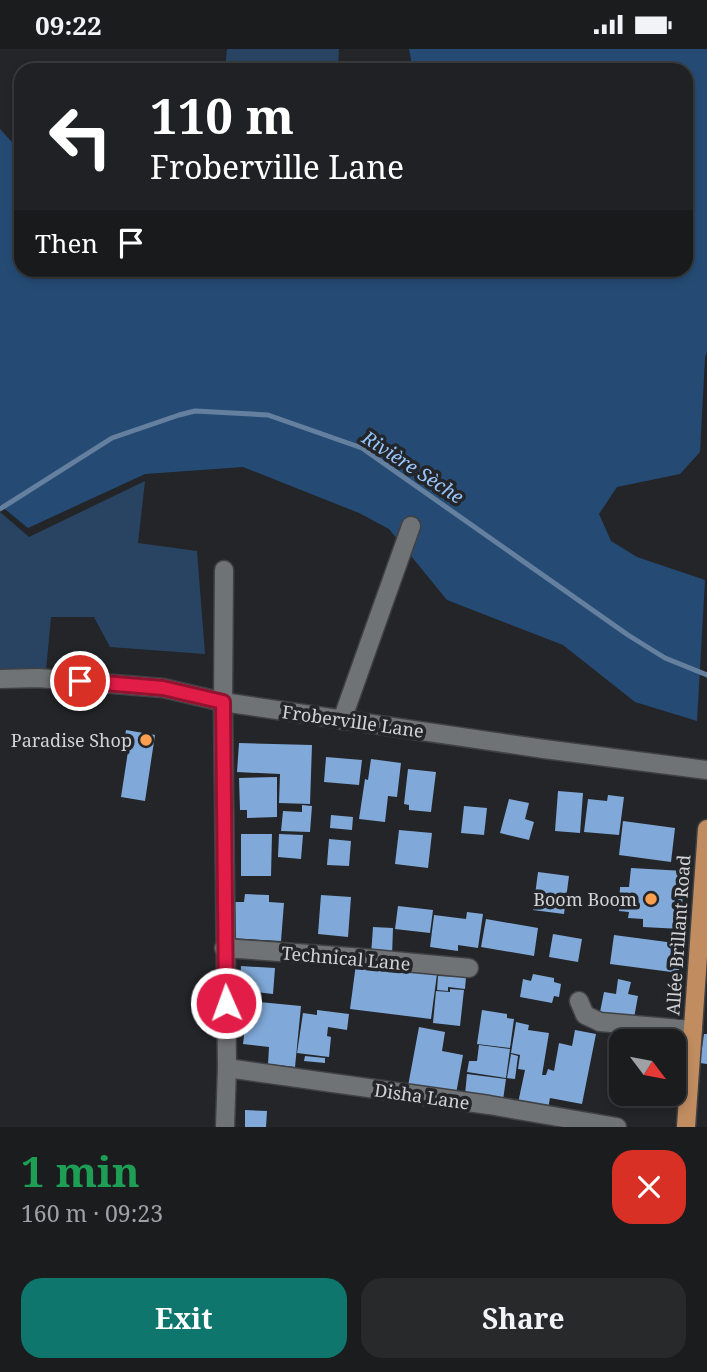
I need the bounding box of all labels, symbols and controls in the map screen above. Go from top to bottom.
text: 09:22 [35,7,102,43]
text: 110 m [150,82,294,148]
icon: left [35,91,126,182]
text: Froberville Lane [150,145,404,188]
icon: arrive [112,224,150,262]
text: Then [35,225,98,261]
water label: Rivière Sèche [356,424,469,510]
pin [50,651,110,711]
icon: arrive [61,662,99,700]
street label: Froberville Lane [281,699,425,743]
place label: Paradise Shop [11,728,132,752]
marker: Paradise Shop [138,732,154,748]
street label: Allée Brillant Road [660,854,696,1016]
place label: Boom Boom [533,887,637,911]
marker: Boom Boom [643,891,659,907]
street label: Technical Lane [281,940,411,976]
position arrow [189,966,263,1040]
north arrow [609,1029,686,1106]
map controls [609,1029,686,1106]
street label: Disha Lane [373,1077,471,1115]
text: 1 min [21,1142,140,1199]
button: close [612,1150,686,1224]
text: 160 m · 09:23 [21,1197,163,1229]
button: Exit [21,1278,347,1358]
button: Share [361,1278,686,1358]

